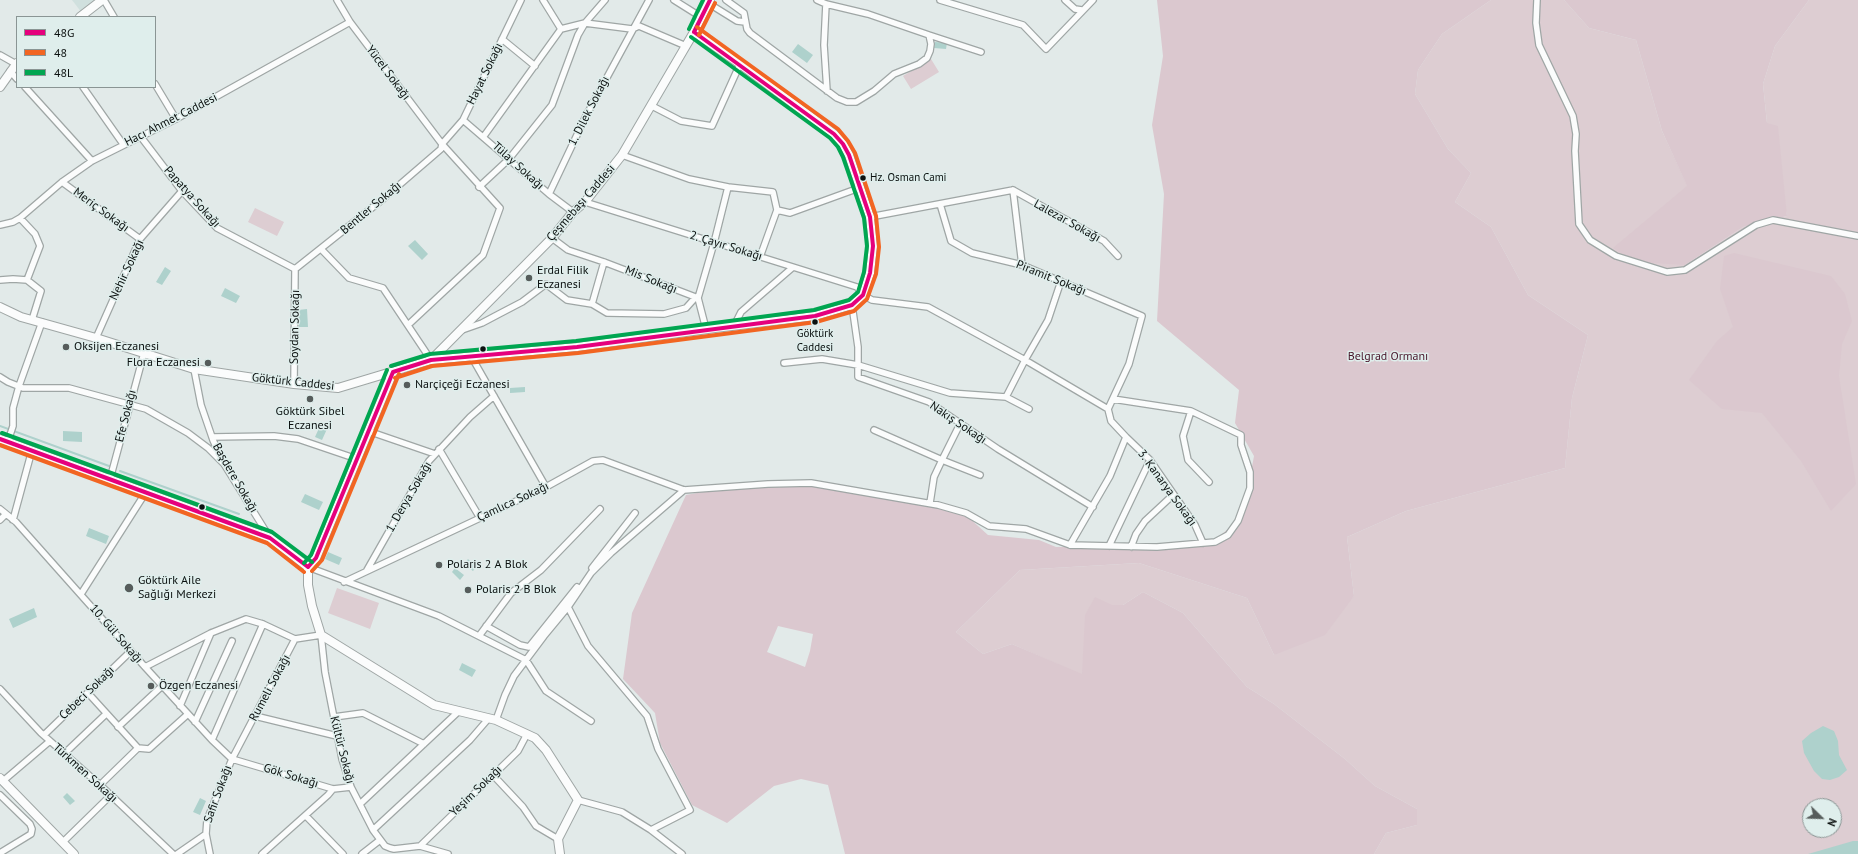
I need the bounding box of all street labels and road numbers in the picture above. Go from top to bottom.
street label: Hayat Sokağı [464,41,506,107]
street label: Yücel Sokağı [363,43,413,103]
street label: 1. Dilek Sokağı [565,74,613,148]
street label: Hacı Ahmet Caddesi [122,90,220,150]
street label: Tülay Sokağı [489,139,547,193]
street label: Çeşmebaşı Caddesi [544,162,618,244]
street label: Papatya Sokağı [161,163,223,231]
street label: Bentler Sokağı [338,178,404,238]
street label: Meriç Sokağı [70,185,132,235]
street label: Lalezar Sokağı [1031,197,1103,245]
street label: 2. Çayır Sokağı [688,228,764,264]
street label: Nehir Sokağı [107,237,147,303]
street label: Piramit Sokağı [1014,257,1088,299]
street label: Mis Sokağı [623,263,679,297]
street label: Soydan Sokağı [287,290,303,364]
street label: Göktürk Caddesi [251,371,335,393]
street label: Efe Sokağı [113,388,139,444]
street label: Nakış Sokağı [927,399,989,447]
street label: Başdere Sokağı [209,441,261,515]
street label: 3. Kanarya Sokağı [1135,447,1199,529]
street label: 1. Derya Sokağı [383,459,435,535]
street label: Çamlıca Sokağı [475,479,551,525]
street label: 10. Gül Sokağı [86,602,146,666]
street label: Rumeli Sokağı [246,652,294,724]
street label: Cebeci Sokağı [56,663,118,723]
street label: Kültür Sokağı [327,715,357,785]
street label: Türkmen Sokağı [50,740,120,806]
street label: Gök Sokağı [262,761,320,791]
street label: Yeşim Sokağı [447,762,505,820]
street label: Safir Sokağı [201,763,235,825]

